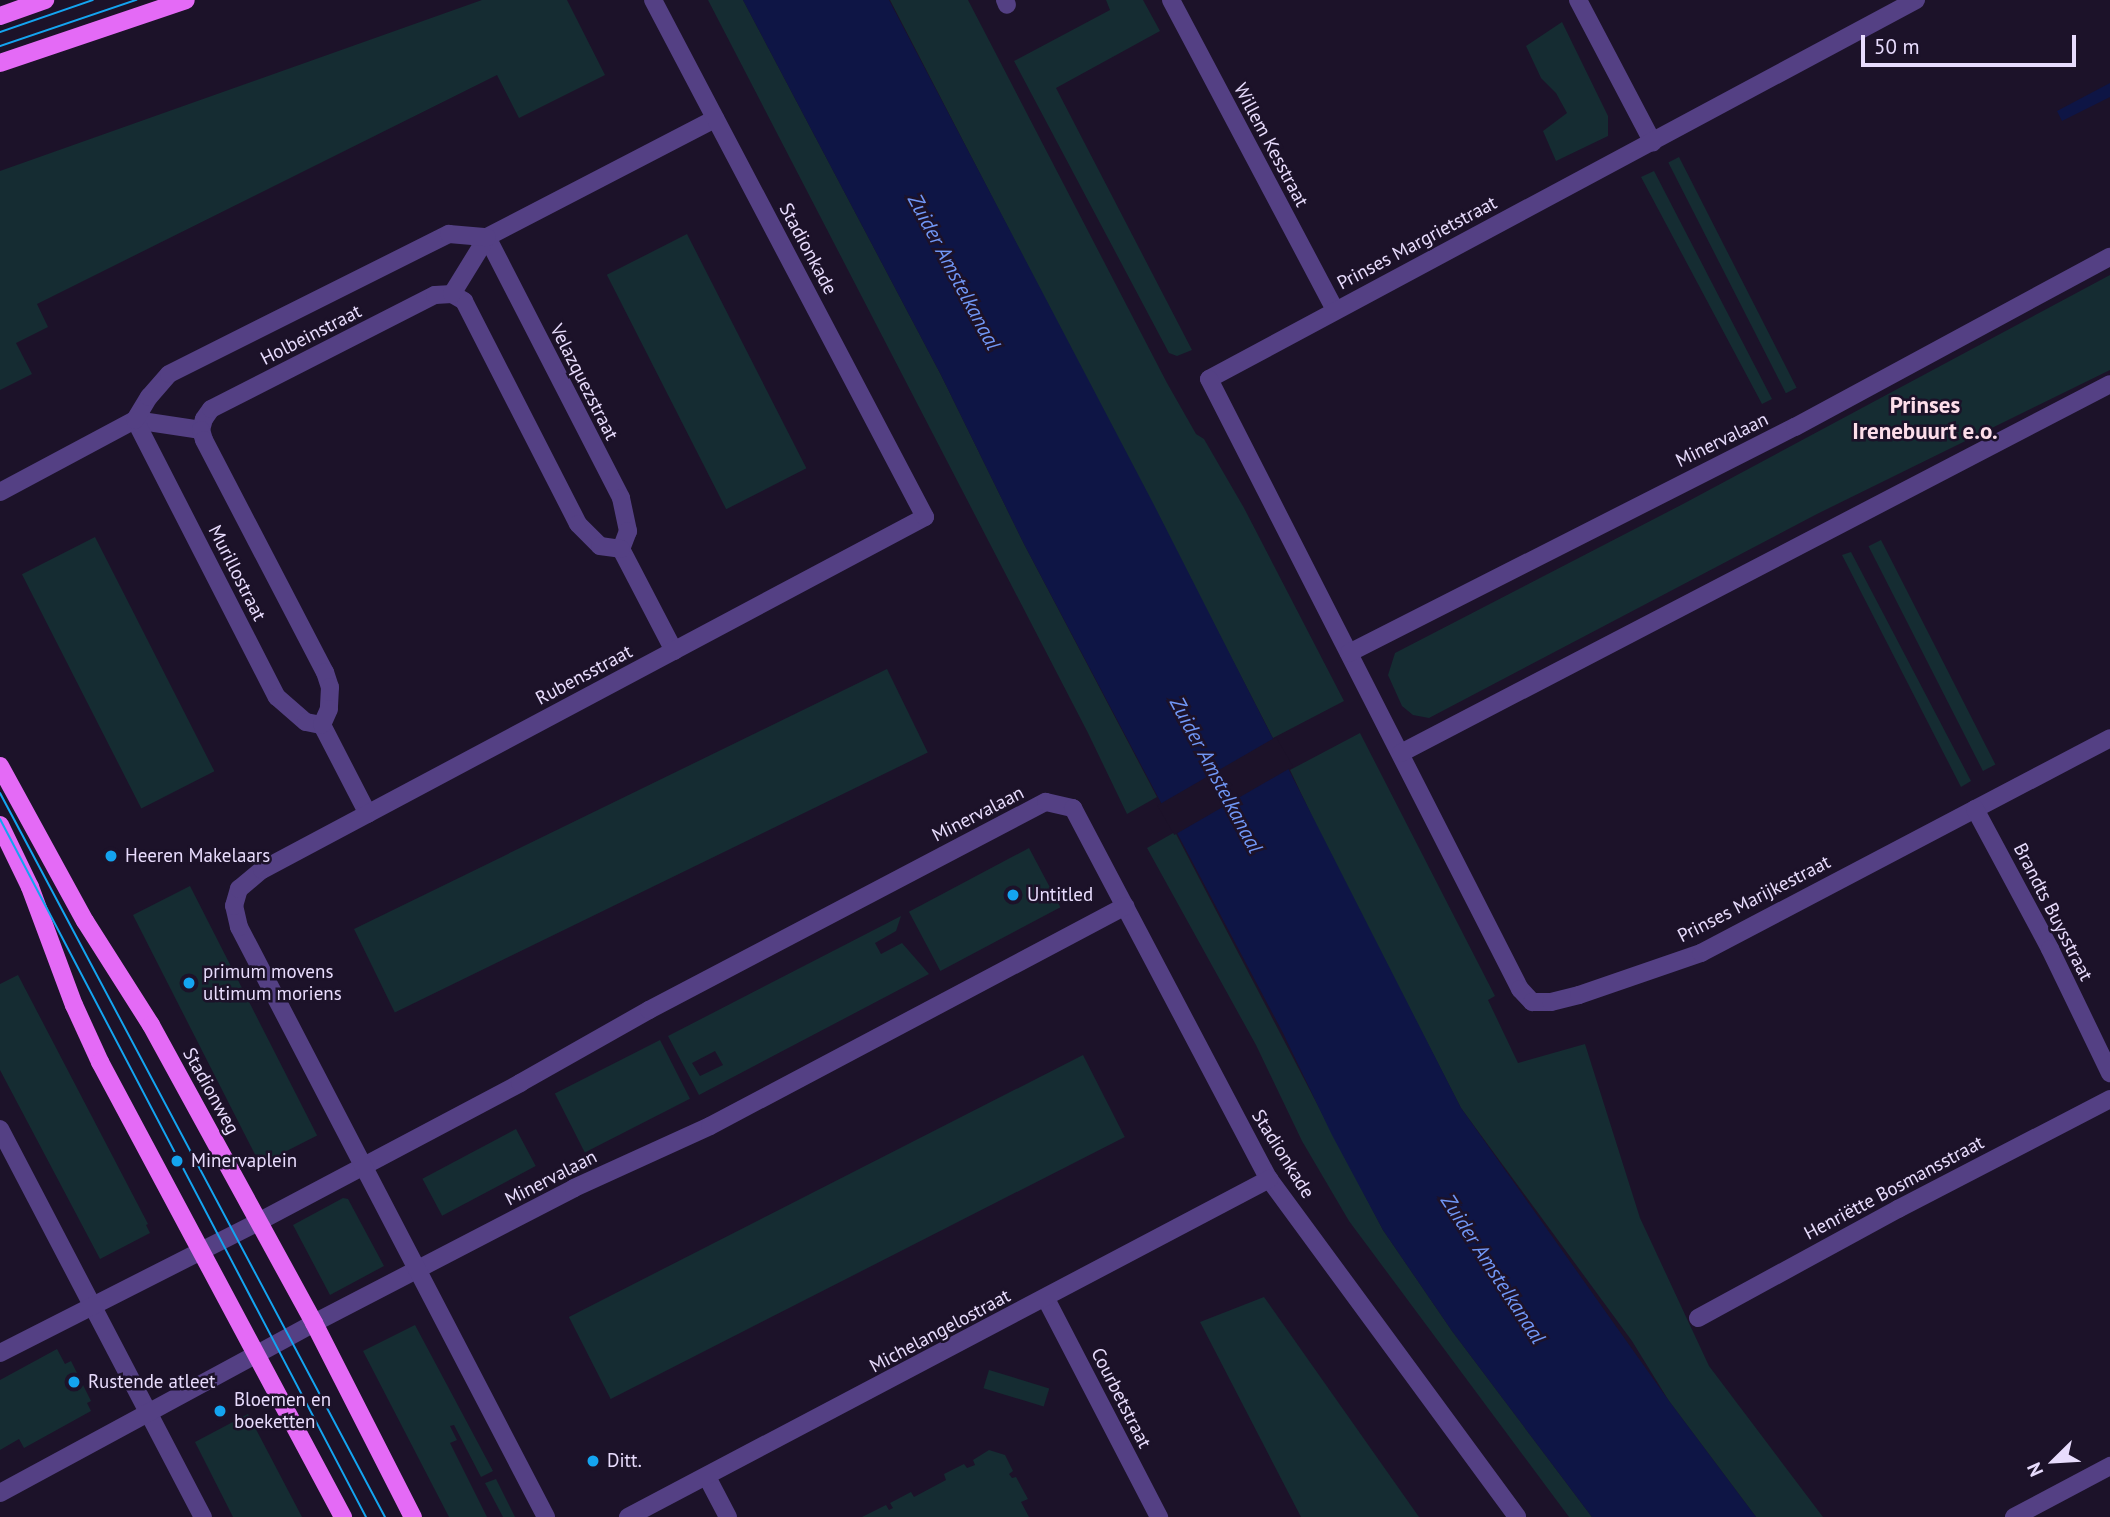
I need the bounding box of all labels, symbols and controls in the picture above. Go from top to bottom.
scale bar [1865,21,2080,65]
text: 50 m [1874,33,1920,60]
street label: Willem Kesstraat [1229,79,1313,211]
water label: Zuider Amstelkanaal [902,189,1006,355]
street label: Prinses Margrietstraat [1333,191,1501,295]
street label: Stadionkade [774,199,842,299]
street label: Holbeinstraat [257,300,365,370]
street label: Velazquezstraat [545,320,623,444]
district label: Prinses Irenebuurt e.o. [1852,391,1998,445]
street label: Minervalaan [1672,408,1772,472]
street label: Murillostraat [203,521,271,625]
street label: Rubensstraat [532,640,636,710]
water label: Zuider Amstelkanaal [1164,692,1268,858]
street label: Minervalaan [928,781,1028,847]
street label: Brandts Buysstraat [2008,839,2098,985]
place label: Heeren Makelaars [125,845,270,867]
marker: Heeren Makelaars [103,848,119,864]
street label: Prinses Marijkestraat [1674,851,1834,947]
place label: Untitled [1027,884,1093,906]
marker: Untitled [1005,887,1021,903]
place label: primum movens ultimum moriens [203,961,342,1005]
marker: primum movens ultimum moriens [181,975,197,991]
street label: Stadionweg [178,1044,244,1138]
street label: Stadionkade [1247,1105,1319,1203]
street label: Henriëtte Bosmansstraat [1800,1131,1988,1245]
street label: Minervalaan [501,1145,601,1211]
place label: Minervaplein [191,1150,297,1172]
marker: Minervaplein [169,1153,185,1169]
water label: Zuider Amstelkanaal [1435,1189,1551,1349]
street label: Michelangelostraat [866,1284,1014,1378]
street label: Courbetstraat [1086,1344,1156,1452]
place label: Rustende atleet [88,1371,216,1393]
marker: Rustende atleet [66,1374,82,1390]
place label: Bloemen en boeketten [234,1389,331,1433]
marker: Bloemen en boeketten [212,1403,228,1419]
north arrow [2019,1426,2089,1496]
place label: Ditt. [607,1450,642,1472]
marker: Ditt. [585,1453,601,1469]
text: N [2021,1459,2048,1480]

